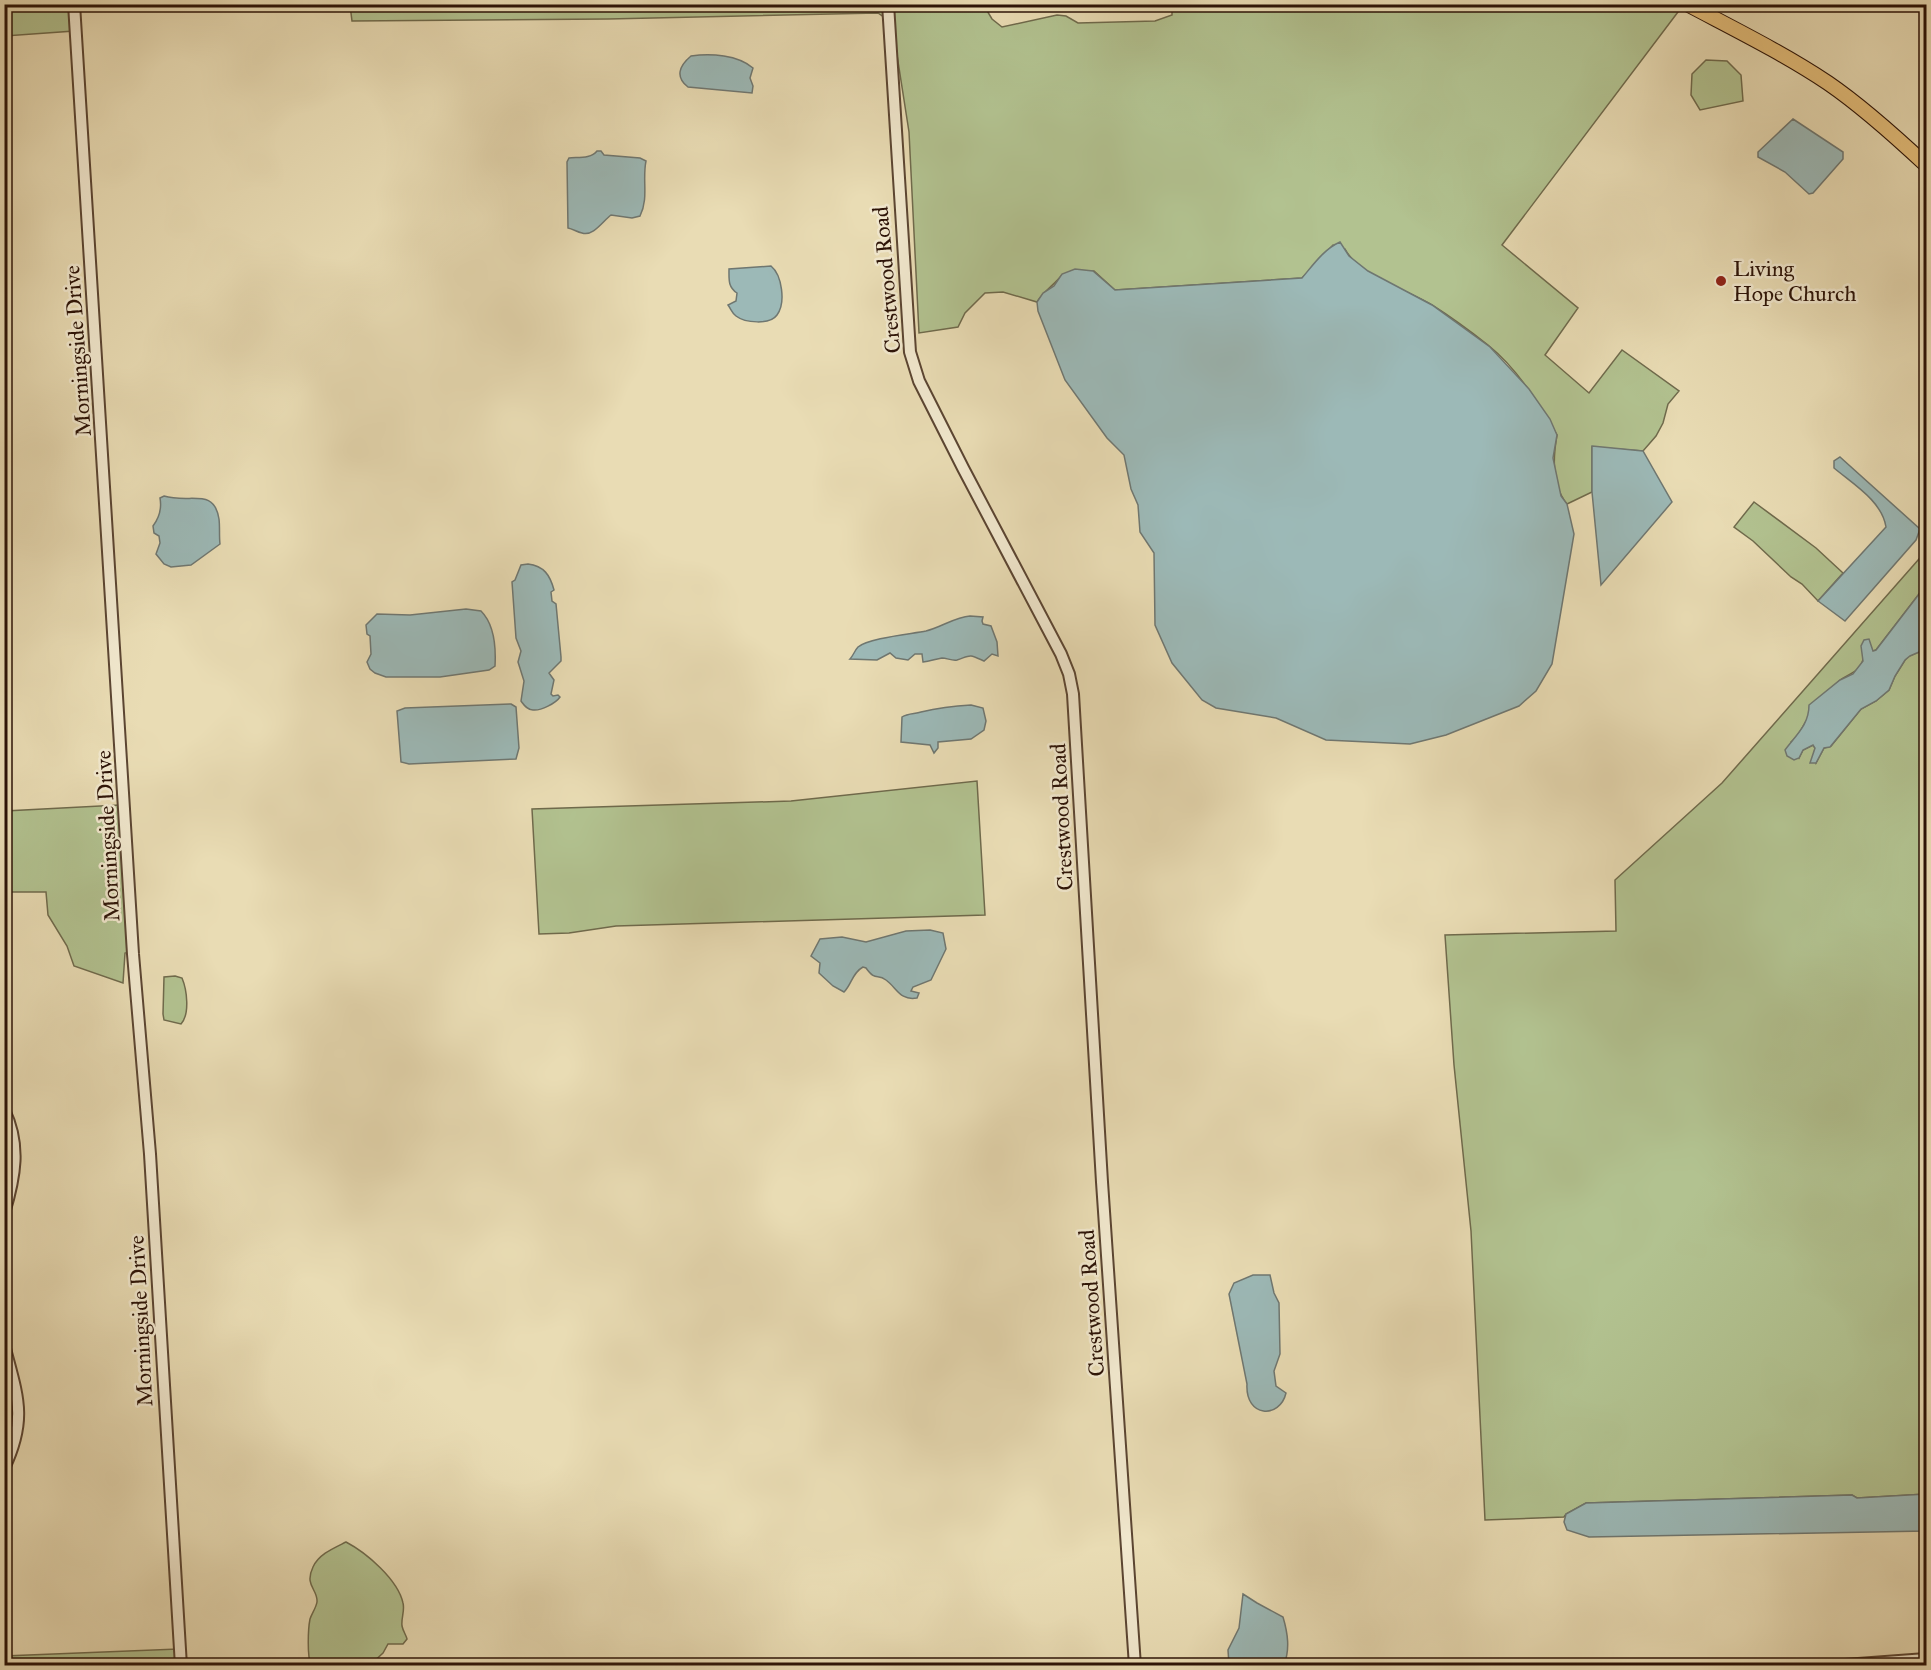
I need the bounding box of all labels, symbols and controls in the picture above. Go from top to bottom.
street label: Crestwood Road [867,205,906,355]
place label: Living Hope Church [1733,255,1856,307]
street label: Morningside Drive [58,264,97,438]
marker: Living Hope Church [1714,274,1728,288]
street label: Crestwood Road [1044,743,1079,891]
street label: Morningside Drive [90,750,125,922]
street label: Crestwood Road [1073,1228,1110,1377]
street label: Morningside Drive [123,1235,158,1407]

